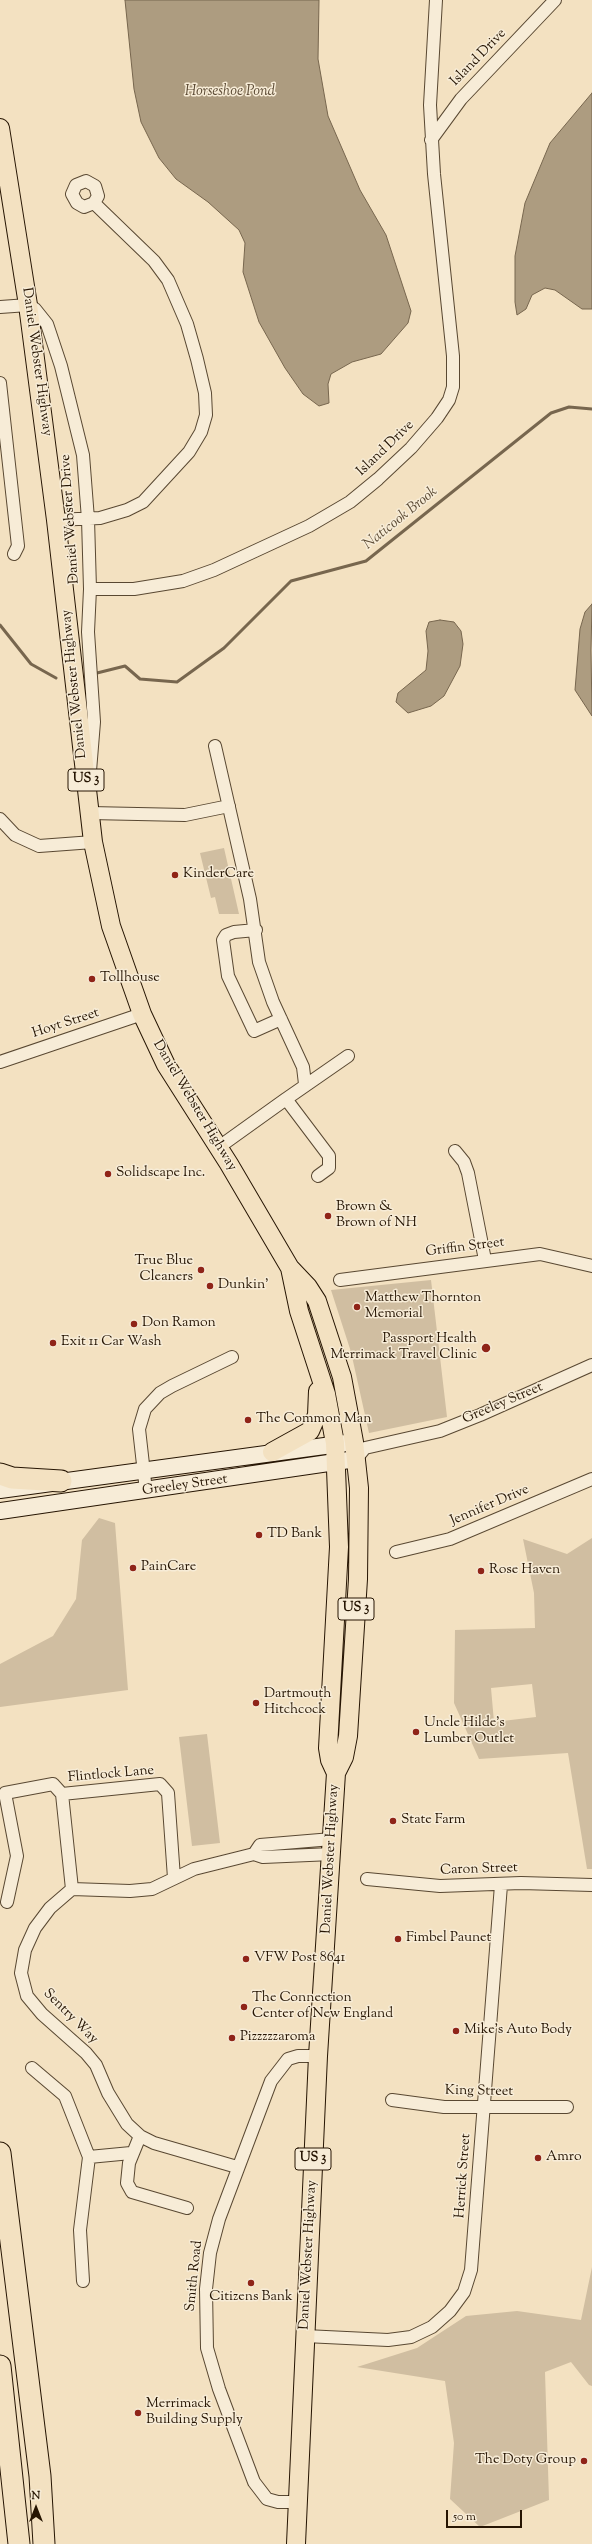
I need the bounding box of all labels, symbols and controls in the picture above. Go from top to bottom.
street label: Island Drive [448,26,510,90]
water label: Horseshoe Pond [185,83,275,101]
street label: Daniel Webster Highway [17,287,55,437]
street label: Island Drive [354,418,418,480]
street label: Daniel Webster Drive [58,454,84,584]
water label: Naticook Brook [360,484,442,554]
street label: Daniel Webster Highway [59,609,91,759]
road number: US 3 [68,769,104,791]
place label: KinderCare [183,867,254,883]
marker: KinderCare [170,870,180,880]
place label: Tollhouse [100,971,160,987]
marker: Tollhouse [87,974,97,984]
street label: Hoyt Street [30,1005,102,1043]
street label: Daniel Webster Highway [148,1037,240,1175]
place label: Solidscape Inc. [116,1166,205,1182]
marker: Solidscape Inc. [103,1169,113,1179]
place label: Brown & Brown of NH [336,1200,417,1232]
marker: Brown & Brown of NH [323,1211,333,1221]
street label: Griffin Street [425,1235,505,1261]
place label: True Blue Cleaners [134,1254,193,1286]
marker: True Blue Cleaners [196,1265,206,1275]
place label: Dunkin' [218,1278,269,1294]
marker: Dunkin' [205,1281,215,1291]
place label: Matthew Thornton Memorial [365,1291,481,1324]
marker: Matthew Thornton Memorial [352,1302,362,1312]
place label: Don Ramon [142,1316,216,1332]
marker: Don Ramon [129,1319,139,1329]
place label: Passport Health Merrimack Travel Clinic [331,1332,477,1364]
place label: Exit 11 Car Wash [61,1335,162,1351]
marker: Exit 11 Car Wash [48,1338,58,1348]
marker: Passport Health Merrimack Travel Clinic [480,1342,492,1354]
street label: Greeley Street [460,1379,546,1429]
place label: The Common Man [256,1412,371,1428]
marker: The Common Man [243,1415,253,1425]
street label: Greeley Street [141,1472,229,1500]
street label: Jennifer Drive [448,1482,532,1530]
place label: TD Bank [267,1527,322,1543]
marker: TD Bank [254,1530,264,1540]
place label: PainCare [141,1560,196,1576]
marker: PainCare [128,1563,138,1573]
place label: Rose Haven [489,1563,560,1579]
marker: Rose Haven [476,1566,486,1576]
road number: US 3 [338,1598,374,1620]
place label: Dartmouth Hitchcock [264,1687,332,1720]
marker: Dartmouth Hitchcock [251,1698,261,1708]
place label: Uncle Hilde's Lumber Outlet [424,1716,514,1748]
marker: Uncle Hilde's Lumber Outlet [411,1727,421,1737]
street label: Flintlock Lane [67,1763,155,1787]
street label: Daniel Webster Highway [319,1784,343,1934]
place label: State Farm [401,1813,465,1829]
marker: State Farm [388,1816,398,1826]
street label: Caron Street [440,1860,518,1880]
place label: Fimbel Paunet [406,1931,491,1947]
marker: Fimbel Paunet [393,1934,403,1944]
place label: VFW Post 8641 [254,1951,345,1967]
marker: VFW Post 8641 [241,1954,251,1964]
street label: Sentry Way [39,1986,101,2048]
place label: The Connection Center of New England [252,1991,393,2024]
marker: The Connection Center of New England [239,2002,249,2012]
place label: Mike's Auto Body [464,2023,572,2039]
marker: Mike's Auto Body [451,2026,461,2036]
place label: Pizzzzzaroma [240,2030,315,2046]
marker: Pizzzzzaroma [227,2033,237,2043]
street label: King Street [445,2083,513,2101]
street label: Herrick Street [453,2133,475,2219]
road number: US 3 [295,2148,331,2170]
place label: Amro [546,2150,582,2166]
marker: Amro [533,2153,543,2163]
street label: Daniel Webster Highway [297,2180,321,2330]
street label: Smith Road [183,2240,207,2312]
marker: Citizens Bank [246,2278,256,2288]
place label: Citizens Bank [209,2290,293,2306]
place label: Merrimack Building Supply [146,2397,243,2430]
marker: Merrimack Building Supply [133,2408,143,2418]
place label: The Doty Group [475,2453,576,2469]
marker: The Doty Group [579,2456,589,2466]
north arrow [16,2488,56,2528]
text: N [32,2488,40,2504]
scale bar [448,2502,524,2528]
text: 50 m [453,2508,476,2526]

